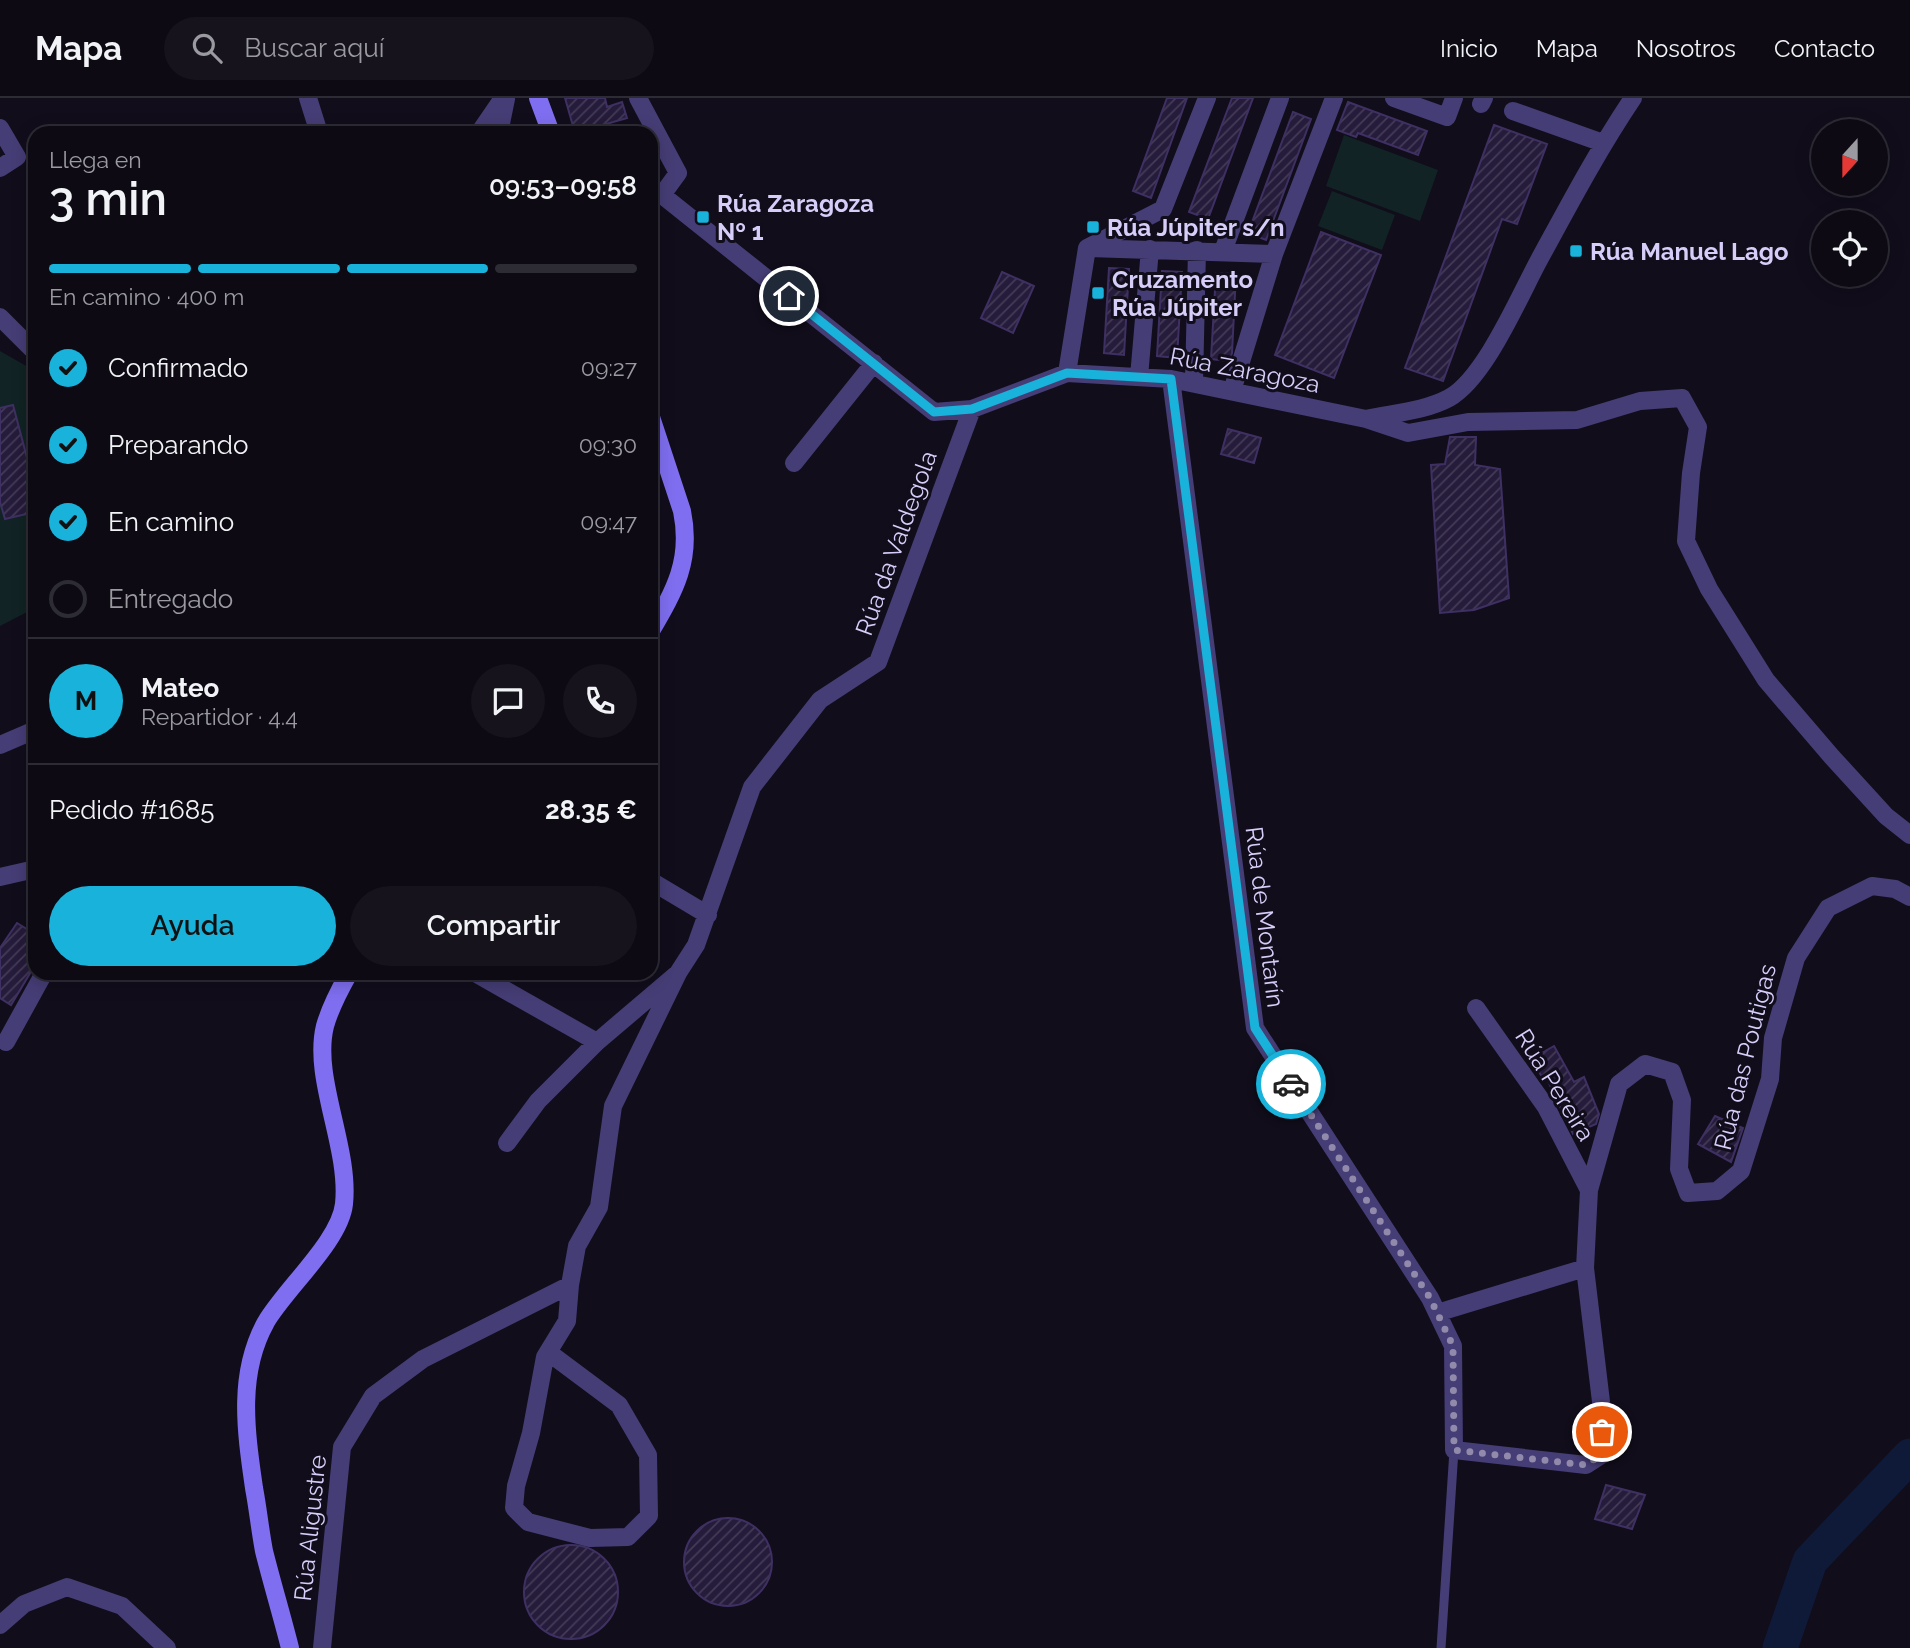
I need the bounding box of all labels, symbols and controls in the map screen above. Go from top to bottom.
search box [164,17,654,80]
text: Mapa [35,29,122,68]
icon: search [188,29,226,67]
text: Buscar aquí [244,33,384,63]
text: Inicio [1440,34,1498,63]
text: Mapa [1536,34,1598,63]
text: Nosotros [1636,34,1736,63]
text: Contacto [1774,34,1875,63]
north arrow [1811,119,1888,196]
map controls [1811,119,1888,287]
text: Llega en [49,146,142,173]
text: 09:53–09:58 [489,171,637,201]
text: 3 min [49,172,167,226]
place label: Rúa Zaragoza Nº 1 [717,189,874,246]
marker: Rúa Zaragoza Nº 1 [695,209,711,225]
button: locate [1811,210,1888,287]
place label: Rúa Júpiter s/n [1107,213,1285,242]
marker: Rúa Júpiter s/n [1085,219,1101,235]
place label: Rúa Manuel Lago [1590,237,1789,266]
marker: Rúa Manuel Lago [1568,243,1584,259]
place label: Cruzamento Rúa Júpiter [1112,265,1253,322]
pin [759,266,819,326]
icon: home [770,277,808,315]
text: En camino · 400 m [49,283,244,310]
marker: Cruzamento Rúa Júpiter [1090,285,1106,301]
street label: Rúa Zaragoza [1167,341,1323,399]
icon: check [49,349,87,387]
text: Confirmado [108,353,248,383]
text: 09:27 [581,354,637,381]
icon: check [49,426,87,464]
text: Preparando [108,430,248,460]
text: 09:30 [579,431,637,458]
street label: Rúa da Valdegola [849,447,943,639]
icon: check [49,503,87,541]
text: En camino [108,507,234,537]
text: 09:47 [580,508,637,535]
text: Entregado [108,584,233,614]
button: chat [471,664,545,738]
button: phone [563,664,637,738]
text: Mateo [141,673,219,703]
text: M [75,686,97,716]
text: Repartidor · 4.4 [141,703,298,730]
text: Pedido #1685 [49,795,214,825]
text: 28.35 € [545,795,637,825]
street label: Rúa de Montarín [1240,825,1290,1009]
button: Ayuda [49,886,336,966]
button: Compartir [350,886,637,966]
street label: Rúa das Poutigas [1708,961,1782,1153]
street label: Rúa Pereira [1509,1024,1601,1146]
courier [1256,1049,1326,1119]
icon: car [1272,1065,1310,1103]
pin [1572,1402,1632,1462]
icon: bag [1583,1413,1621,1451]
street label: Rúa Aligustre [288,1453,332,1603]

